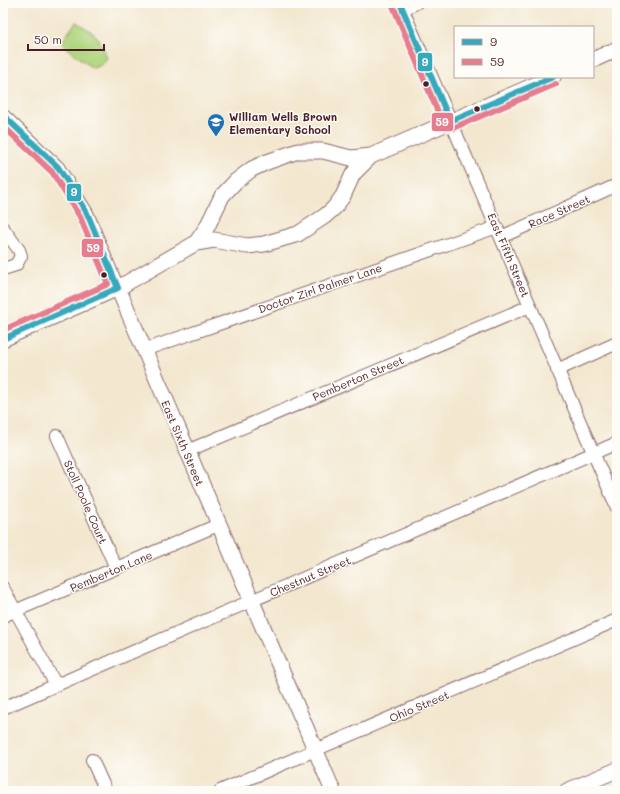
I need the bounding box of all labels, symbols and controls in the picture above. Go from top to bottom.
scale bar [28,26,104,52]
legend [454,26,594,78]
text: 50 m [34,31,62,47]
text: 9 [490,33,497,49]
line badge: 9 [417,52,433,72]
text: 59 [490,53,504,69]
text: 9 [422,54,429,69]
unlabelled marker [421,79,431,89]
unlabelled marker [472,104,482,114]
place label: William Wells Brown Elementary School [229,109,337,137]
school or university icon: William Wells Brown Elementary School [206,112,226,137]
line badge: 59 [431,112,454,132]
text: 59 [435,114,449,129]
line badge: 9 [66,183,82,202]
text: 9 [71,184,78,199]
street label: Race Street [526,191,592,231]
street label: East Fifth Street [484,211,534,300]
line badge: 59 [81,238,104,258]
text: 59 [86,240,100,255]
street label: Doctor Zirl Palmer Lane [256,260,384,316]
unlabelled marker [99,270,109,280]
street label: Pemberton Street [310,352,406,404]
street label: East Sixth Street [158,398,208,488]
street label: Stoll Poole Court [61,458,111,546]
street label: Pemberton Lane [67,547,155,595]
street label: Chestnut Street [267,552,353,600]
street label: Ohio Street [387,687,451,725]

